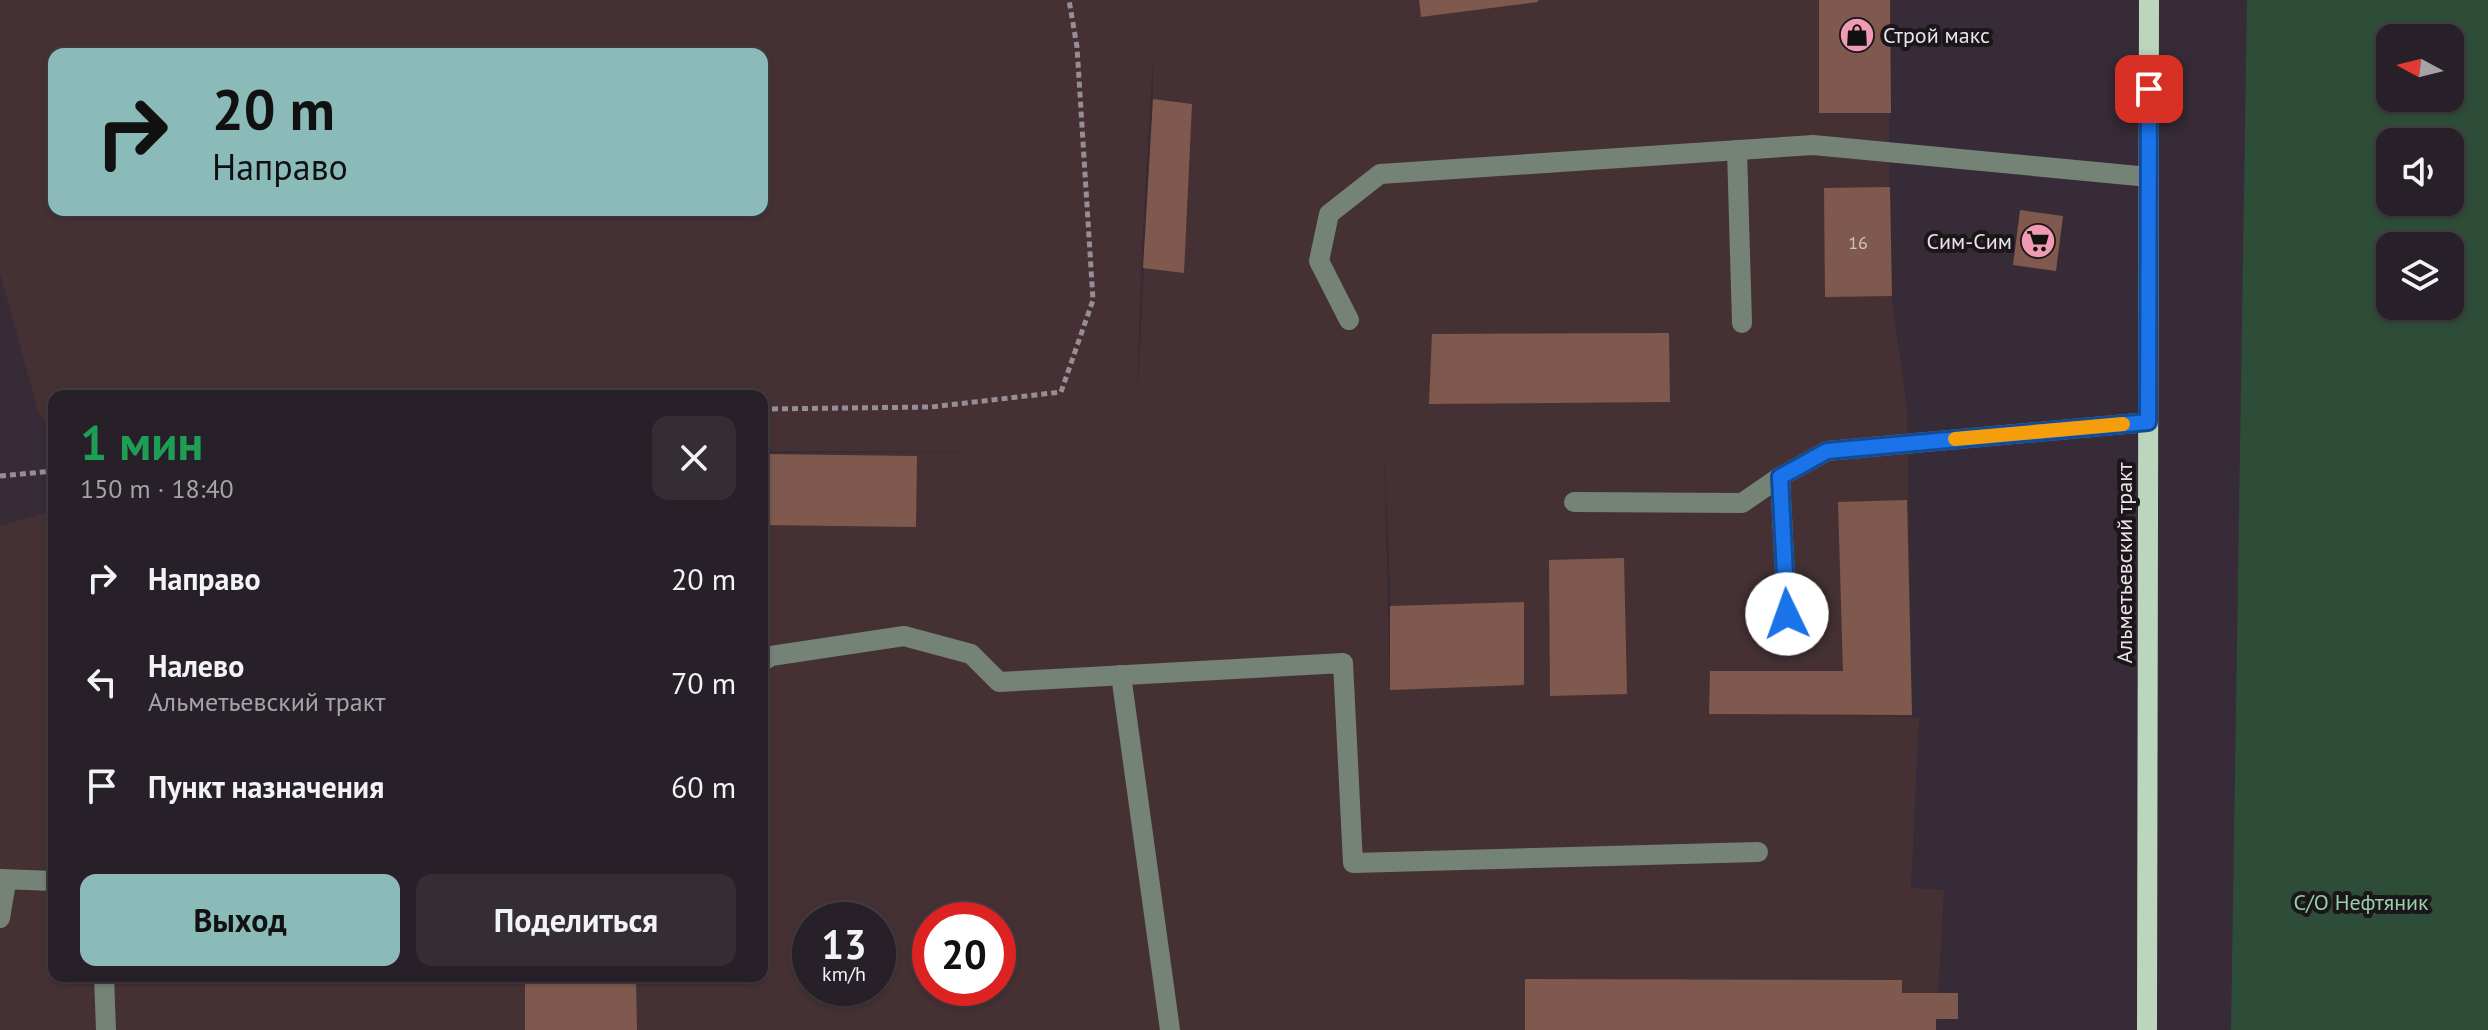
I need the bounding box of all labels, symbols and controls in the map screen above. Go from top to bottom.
shop icon: Строй макс [1838,16,1876,54]
place label: Строй макс [1883,21,1990,49]
north arrow [2376,24,2464,112]
map controls [2376,24,2464,320]
pin [2115,55,2183,123]
icon: arrive [2127,67,2171,111]
text: 20 m [212,73,335,145]
icon: right [80,80,184,184]
button: sound [2376,128,2464,216]
text: Направо [212,143,348,190]
supermarket icon: Сим-Сим [2019,222,2057,260]
place label: Сим-Сим [1927,227,2012,255]
house number: 16 [1848,231,1868,254]
button: layers [2376,232,2464,320]
text: 1 мин [80,411,203,473]
button: close [652,416,736,500]
street label: Альметьевский тракт [2110,462,2138,663]
text: 150 m · 18:40 [80,472,234,505]
icon: right [80,556,124,600]
text: Направо [148,559,261,598]
text: 20 m [671,559,736,598]
position arrow [1745,572,1829,656]
text: Налево [148,646,244,685]
icon: left [80,660,124,704]
text: 70 m [671,663,736,702]
text: Альметьевский тракт [148,685,385,718]
icon: arrive [80,764,124,808]
text: Пункт назначения [148,767,384,806]
text: 60 m [671,767,736,806]
button: Выход [80,874,400,966]
button: Поделиться [416,874,736,966]
park label: С/О Нефтяник [2293,888,2429,916]
speed limit sign: 20 [912,902,1016,1006]
text: 13 [821,918,867,970]
text: km/h [822,961,866,987]

